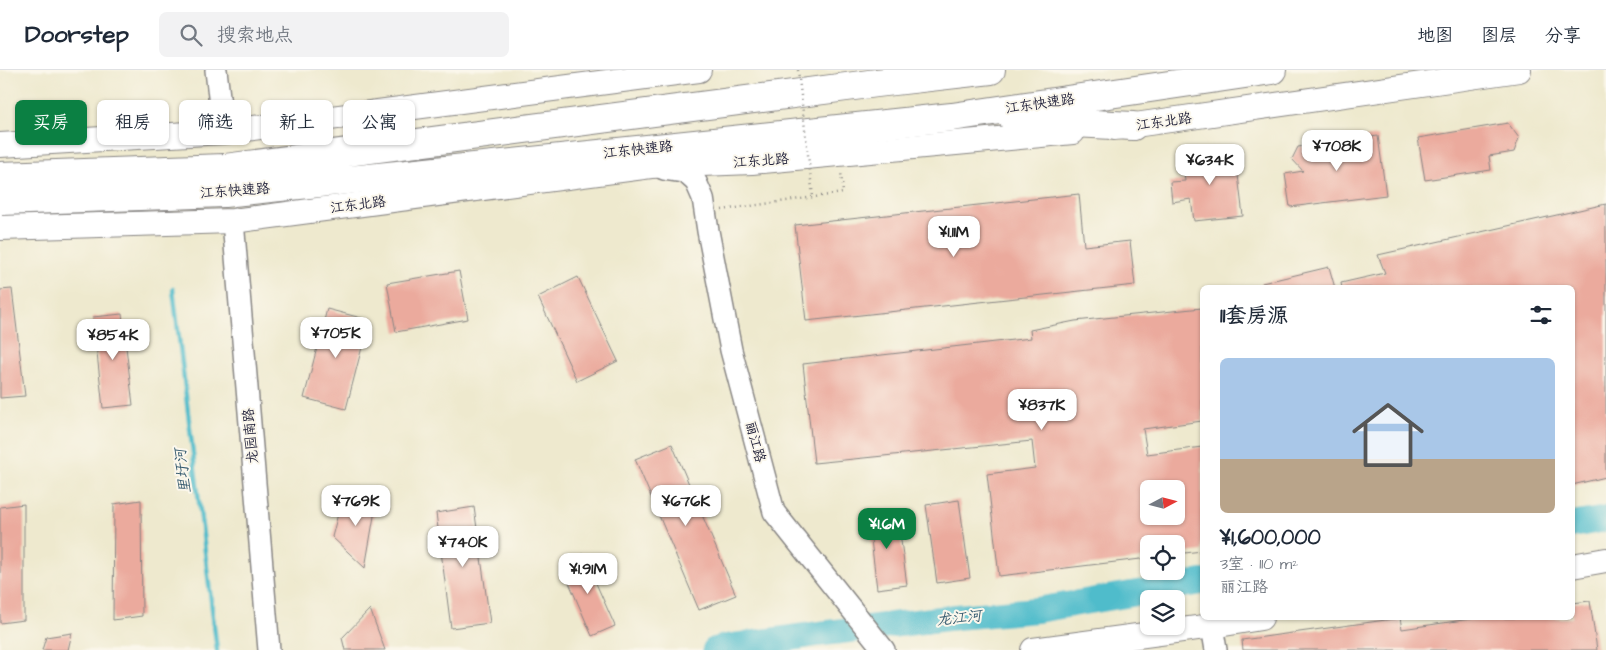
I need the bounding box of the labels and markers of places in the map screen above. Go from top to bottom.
pin: ¥708K [1302,129,1372,172]
pin: ¥634K [1175,144,1245,186]
pin: ¥1.11M [913,216,995,258]
pin: ¥705K [301,316,371,359]
pin: ¥854K [78,318,148,361]
pin: ¥837K [1007,388,1077,431]
pin: ¥769K [321,484,391,527]
pin: ¥676K [651,484,721,527]
pin: ¥1.6M [852,508,922,550]
pin: ¥740K [428,526,498,568]
pin: ¥1.91M [547,552,629,595]

